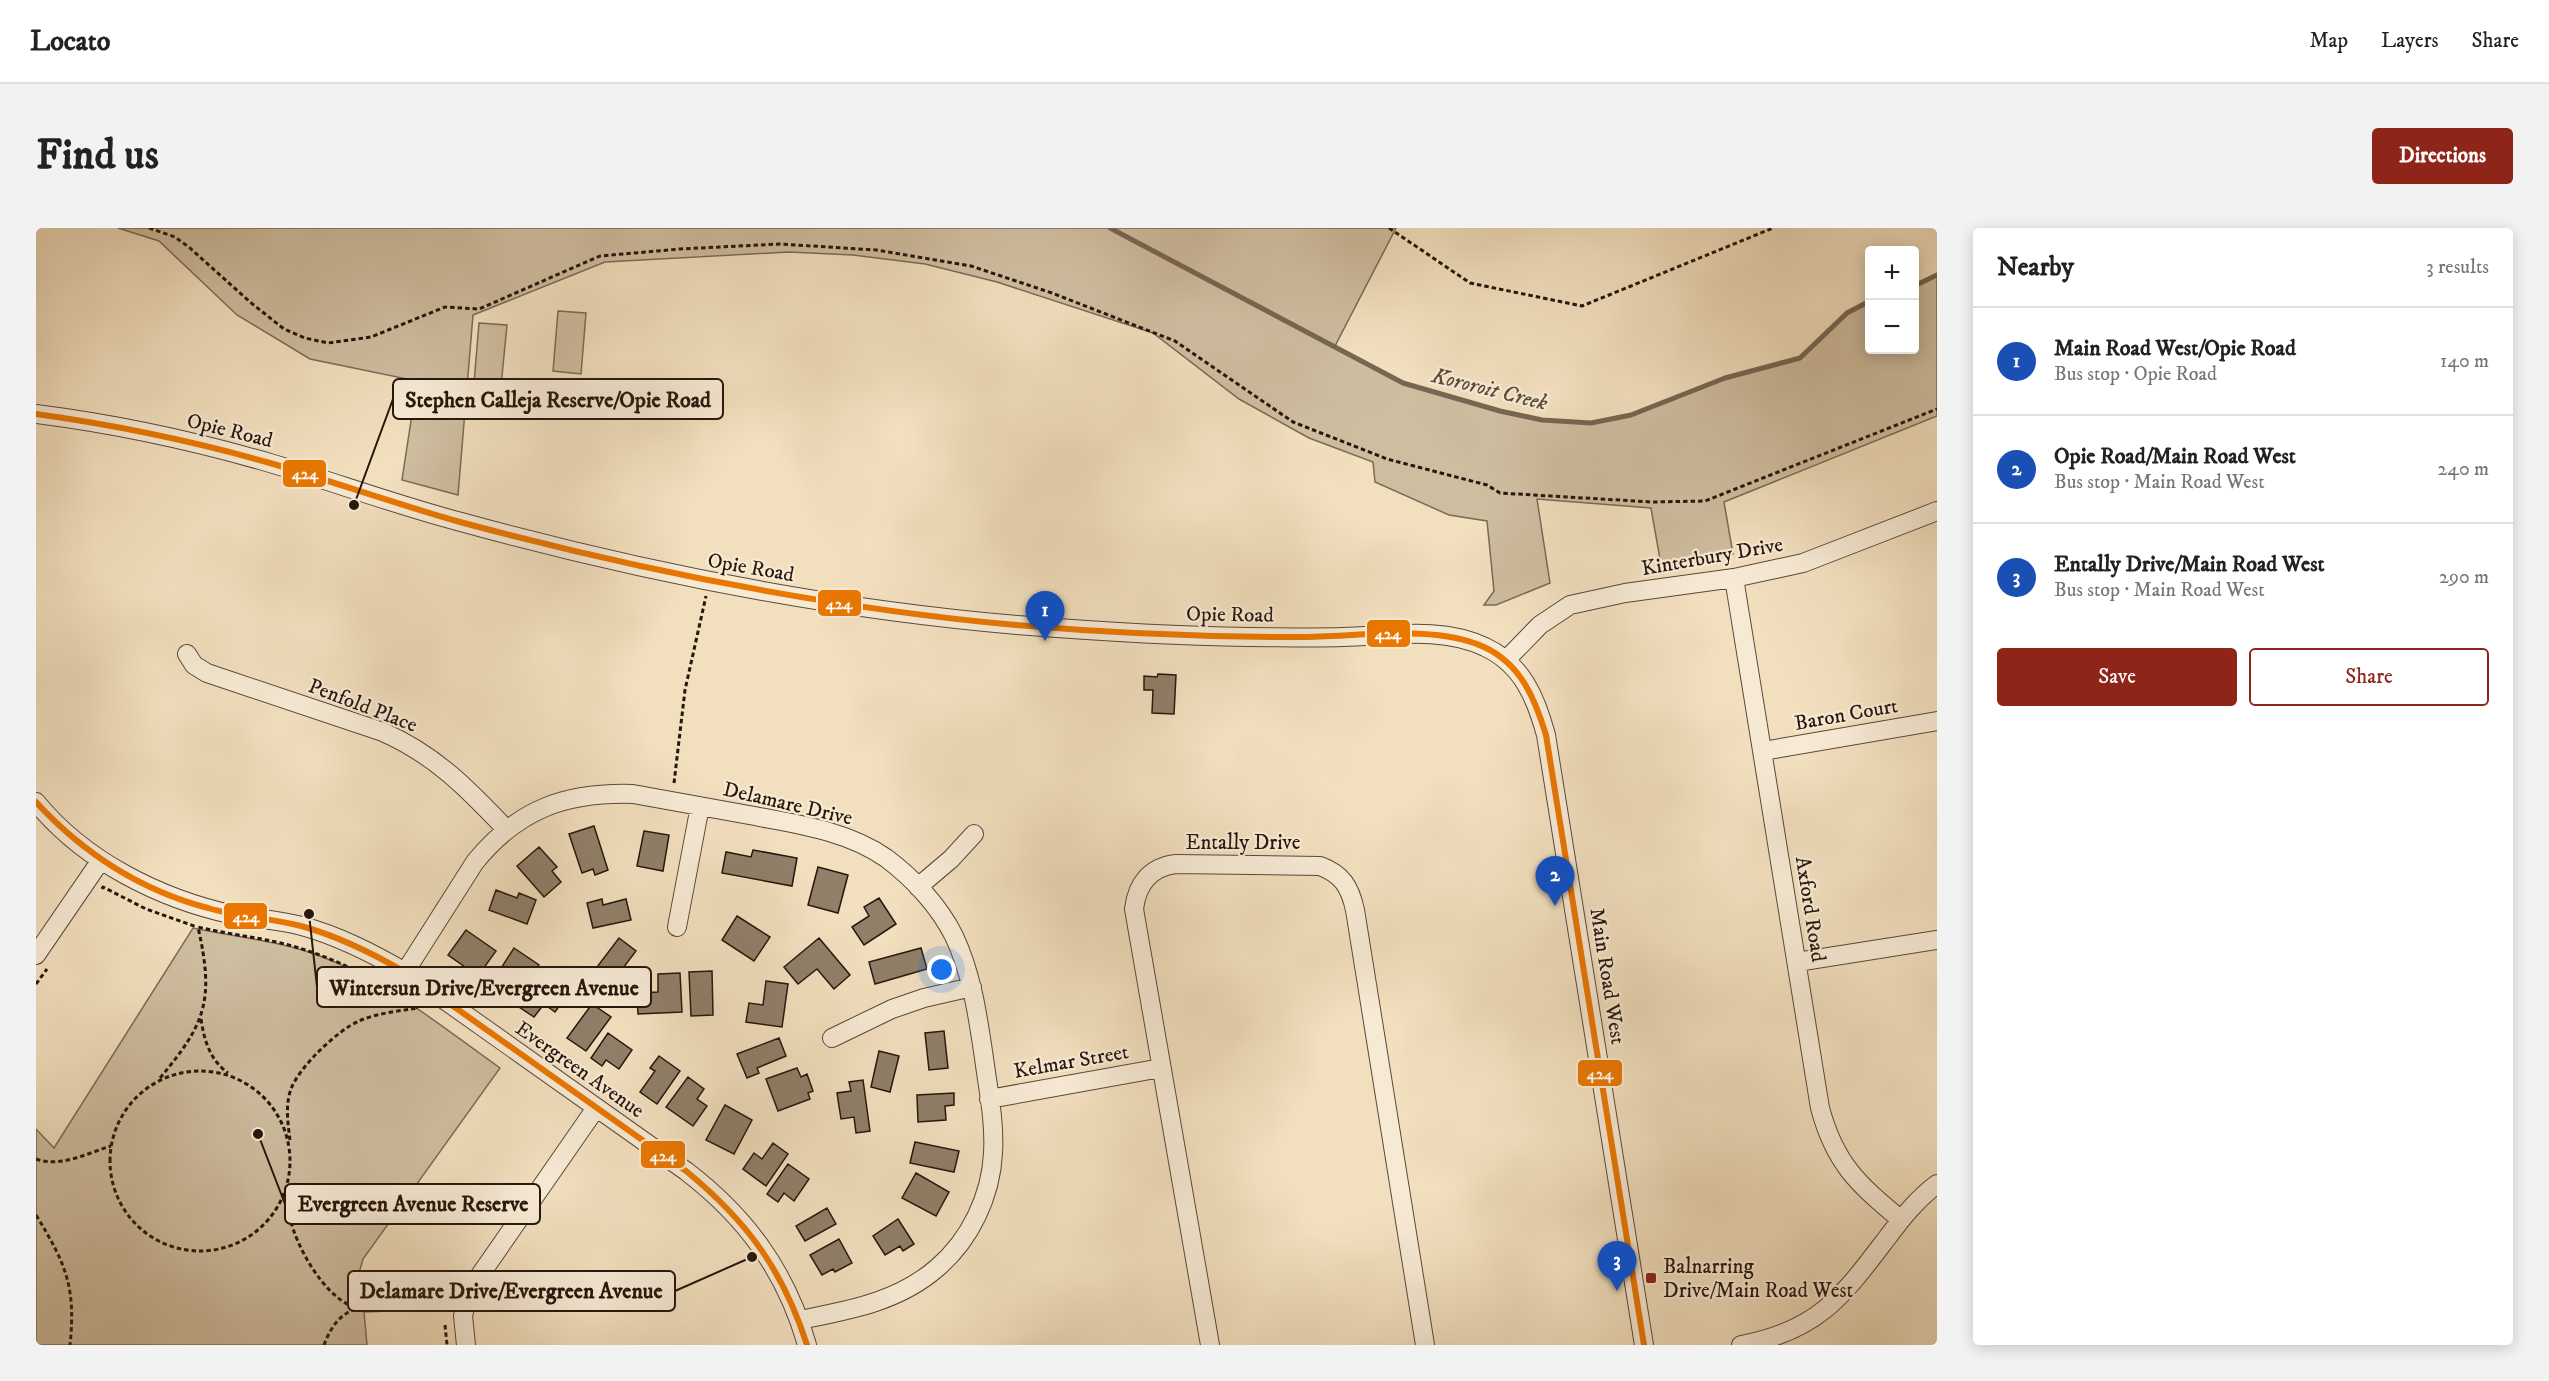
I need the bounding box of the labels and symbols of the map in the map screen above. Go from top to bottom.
water label: Kororoit Creek [1428,362,1551,417]
callout: Stephen Calleja Reserve/Opie Road [393,379,723,419]
text: Stephen Calleja Reserve/Opie Road [405,387,712,415]
street label: Opie Road [184,408,276,454]
line badge: 424 [282,459,327,488]
text: 424 [291,464,319,484]
street label: Kinterbury Drive [1639,532,1785,582]
street label: Opie Road [705,548,797,588]
line badge: 424 [817,589,862,617]
pin: 1 [1026,592,1064,641]
text: 424 [825,594,853,614]
street label: Opie Road [1186,601,1274,629]
line badge: 424 [1366,619,1411,648]
text: 424 [1374,624,1402,644]
street label: Penfold Place [304,673,421,739]
street label: Baron Court [1792,693,1900,737]
street label: Delamare Drive [721,776,855,832]
street label: Entally Drive [1186,830,1301,856]
street label: Axford Road [1789,854,1831,964]
pin: 2 [1536,856,1574,906]
line badge: 424 [223,902,268,930]
street label: Main Road West [1583,906,1631,1046]
text: 424 [232,907,260,927]
your location [927,955,956,984]
callout: Wintersun Drive/Evergreen Avenue [317,967,651,1007]
text: Wintersun Drive/Evergreen Avenue [328,975,639,1002]
street label: Evergreen Avenue [510,1016,649,1124]
street label: Kelmar Street [1012,1039,1131,1085]
line badge: 424 [1577,1059,1623,1087]
text: 424 [1586,1064,1614,1084]
line badge: 424 [640,1140,686,1169]
text: 424 [649,1146,677,1166]
callout: Evergreen Avenue Reserve [285,1184,540,1224]
text: Evergreen Avenue Reserve [298,1191,528,1218]
pin: 3 [1598,1242,1636,1291]
place label: Balnarring Drive/Main Road West [1663,1254,1853,1304]
callout: Delamare Drive/Evergreen Avenue [348,1271,675,1311]
marker: Balnarring Drive/Main Road West [1644,1271,1658,1285]
text: Delamare Drive/Evergreen Avenue [359,1278,663,1305]

